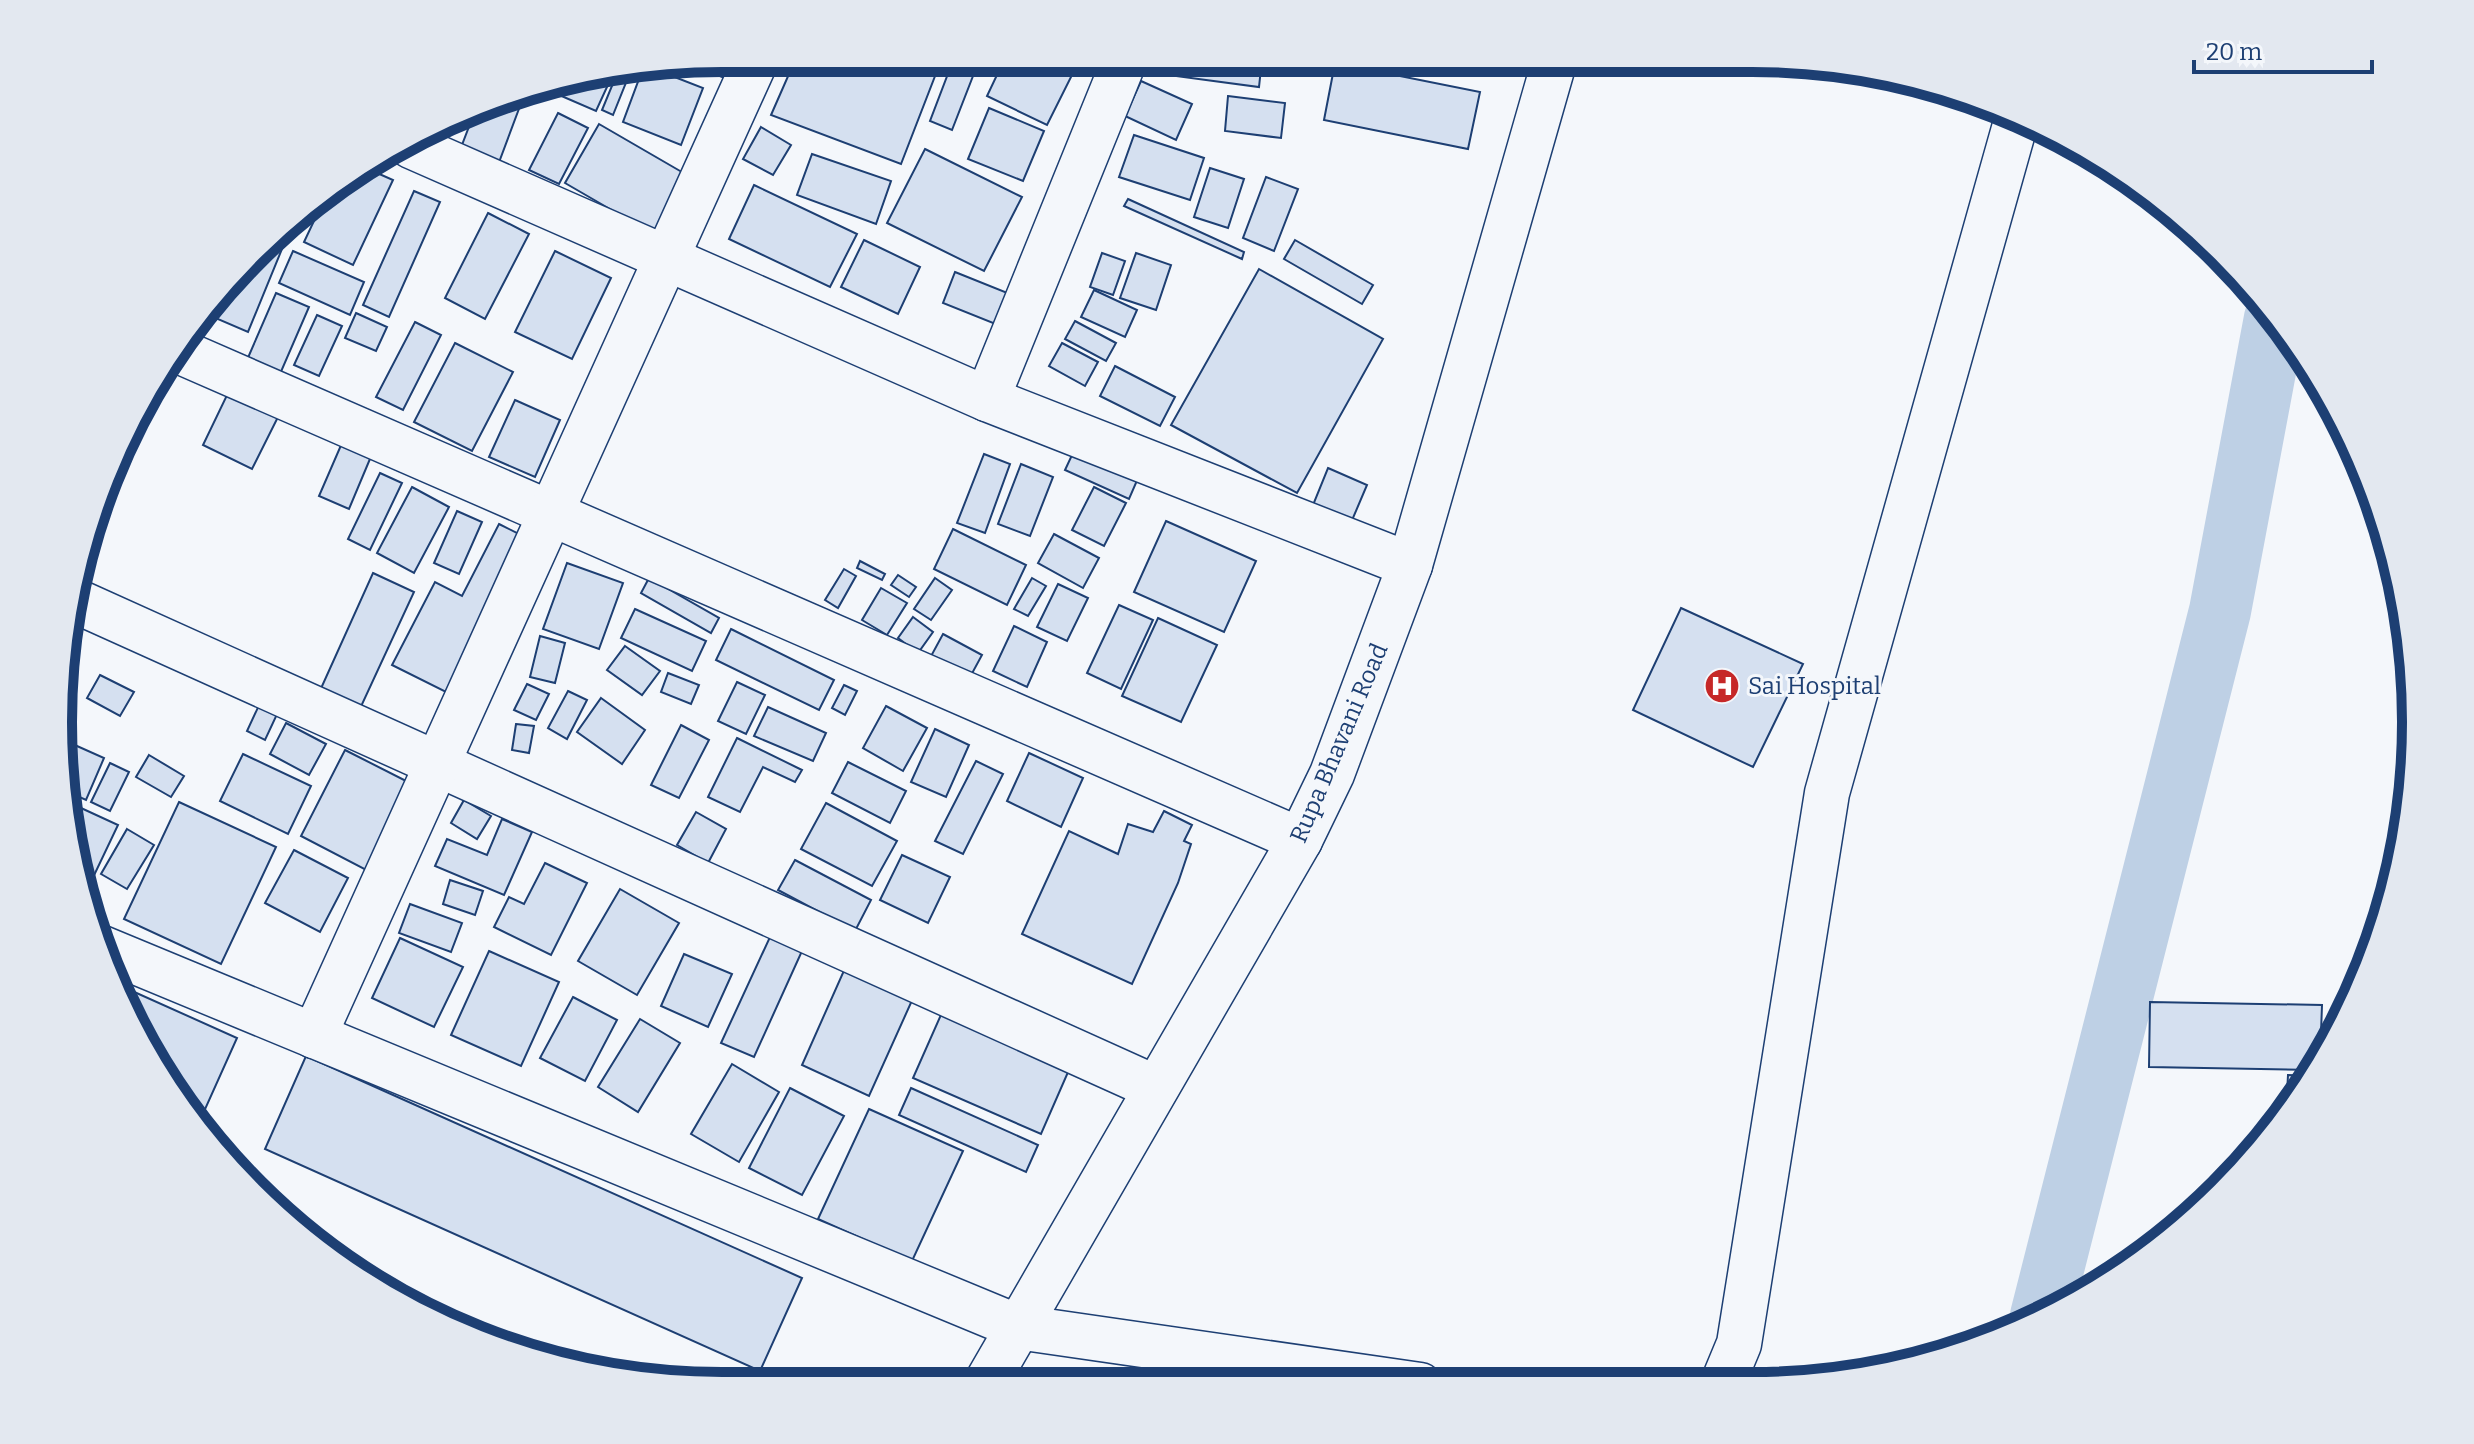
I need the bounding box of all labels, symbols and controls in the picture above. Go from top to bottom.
scale bar [2194,24,2372,74]
text: 20 m [2206,38,2262,66]
street label: Rupa Bhavani Road [1284,639,1394,847]
hospital icon: Sai Hospital [1703,667,1741,705]
place label: Sai Hospital [1748,672,1881,700]

